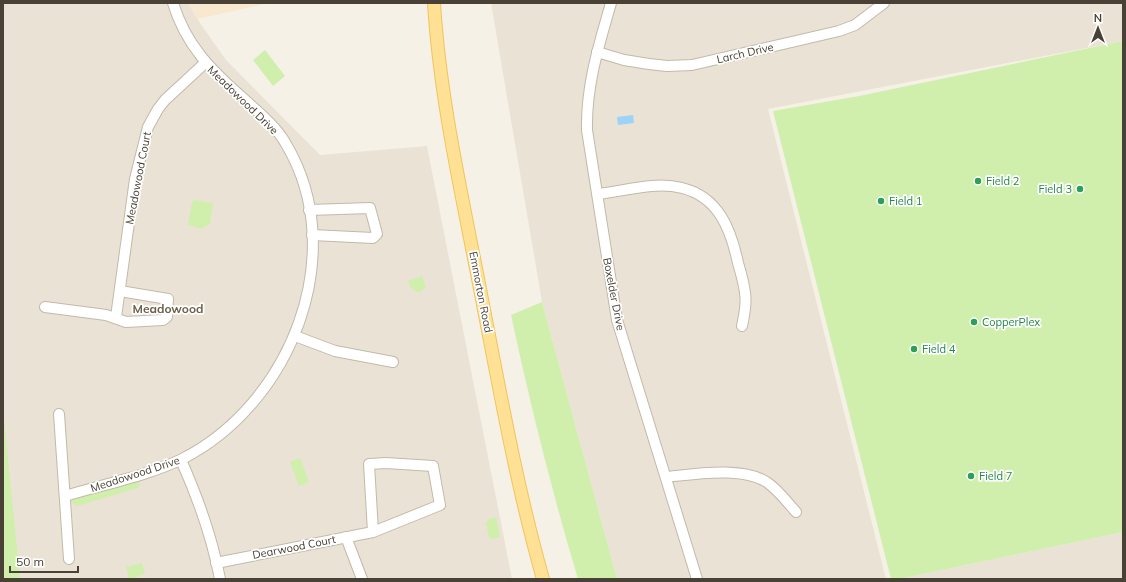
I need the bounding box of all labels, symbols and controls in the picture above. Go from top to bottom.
north arrow [1078,8,1118,48]
text: N [1094,11,1102,25]
street label: Larch Drive [715,40,775,66]
street label: Meadowood Drive [205,63,281,137]
street label: Meadowood Court [122,130,154,226]
place label: Field 2 [986,174,1020,188]
marker: Field 2 [973,176,983,186]
place label: Field 3 [1039,182,1072,196]
marker: Field 3 [1075,184,1085,194]
place label: Field 1 [889,194,922,208]
marker: Field 1 [876,196,886,206]
street label: Emmorton Road [466,250,496,334]
street label: Boxelder Drive [600,256,628,332]
district label: Meadowood [132,301,204,316]
place label: CopperPlex [982,315,1040,329]
marker: CopperPlex [969,317,979,327]
place label: Field 4 [922,342,956,356]
marker: Field 4 [909,344,919,354]
street label: Meadowood Drive [89,453,181,495]
place label: Field 7 [979,469,1012,483]
marker: Field 7 [966,471,976,481]
street label: Dearwood Court [251,532,337,562]
scale bar [10,548,78,574]
text: 50 m [16,554,44,569]

